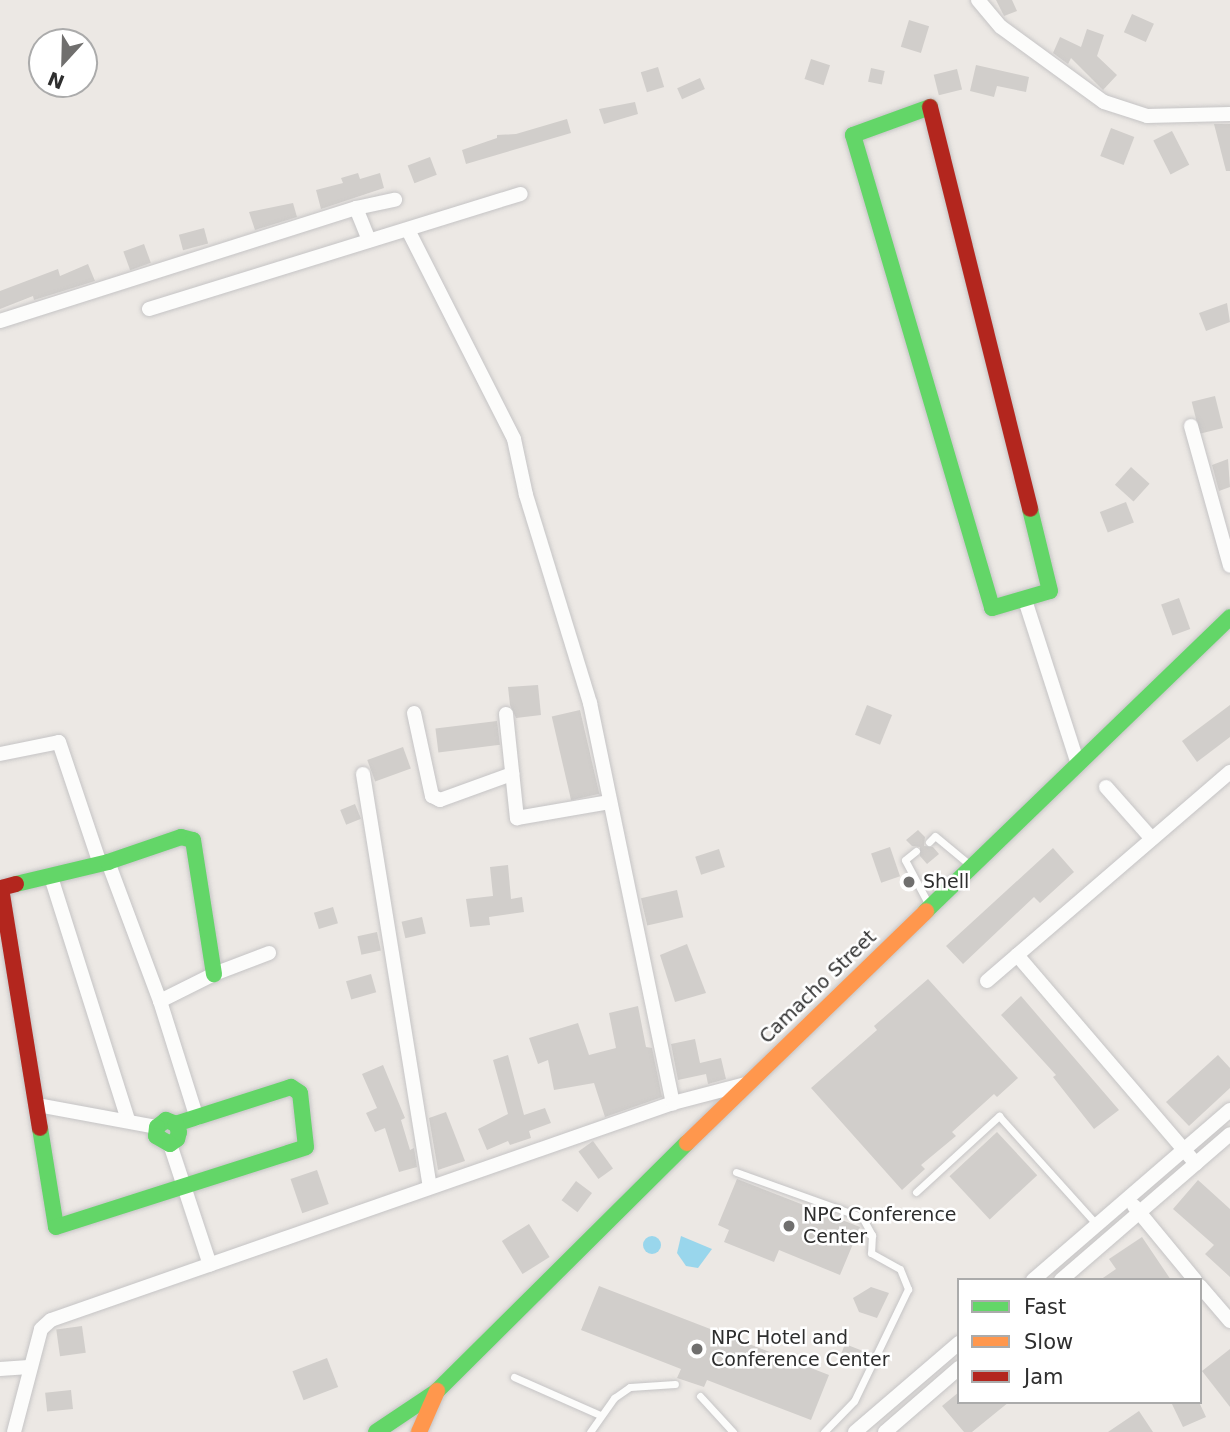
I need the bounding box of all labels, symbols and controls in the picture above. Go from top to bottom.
north arrow [28,28,98,98]
text: N [44,67,67,94]
place label: Shell [923,871,969,893]
marker: Shell [901,874,917,890]
street label: Camacho Street [755,926,881,1048]
place label: NPC Conference Center [803,1204,957,1248]
marker: NPC Conference Center [781,1218,797,1234]
legend [957,1278,1202,1404]
text: Fast [1024,1295,1066,1319]
place label: NPC Hotel and Conference Center [711,1327,890,1371]
text: Slow [1024,1330,1073,1354]
marker: NPC Hotel and Conference Center [689,1341,705,1357]
text: Jam [1024,1365,1064,1389]

